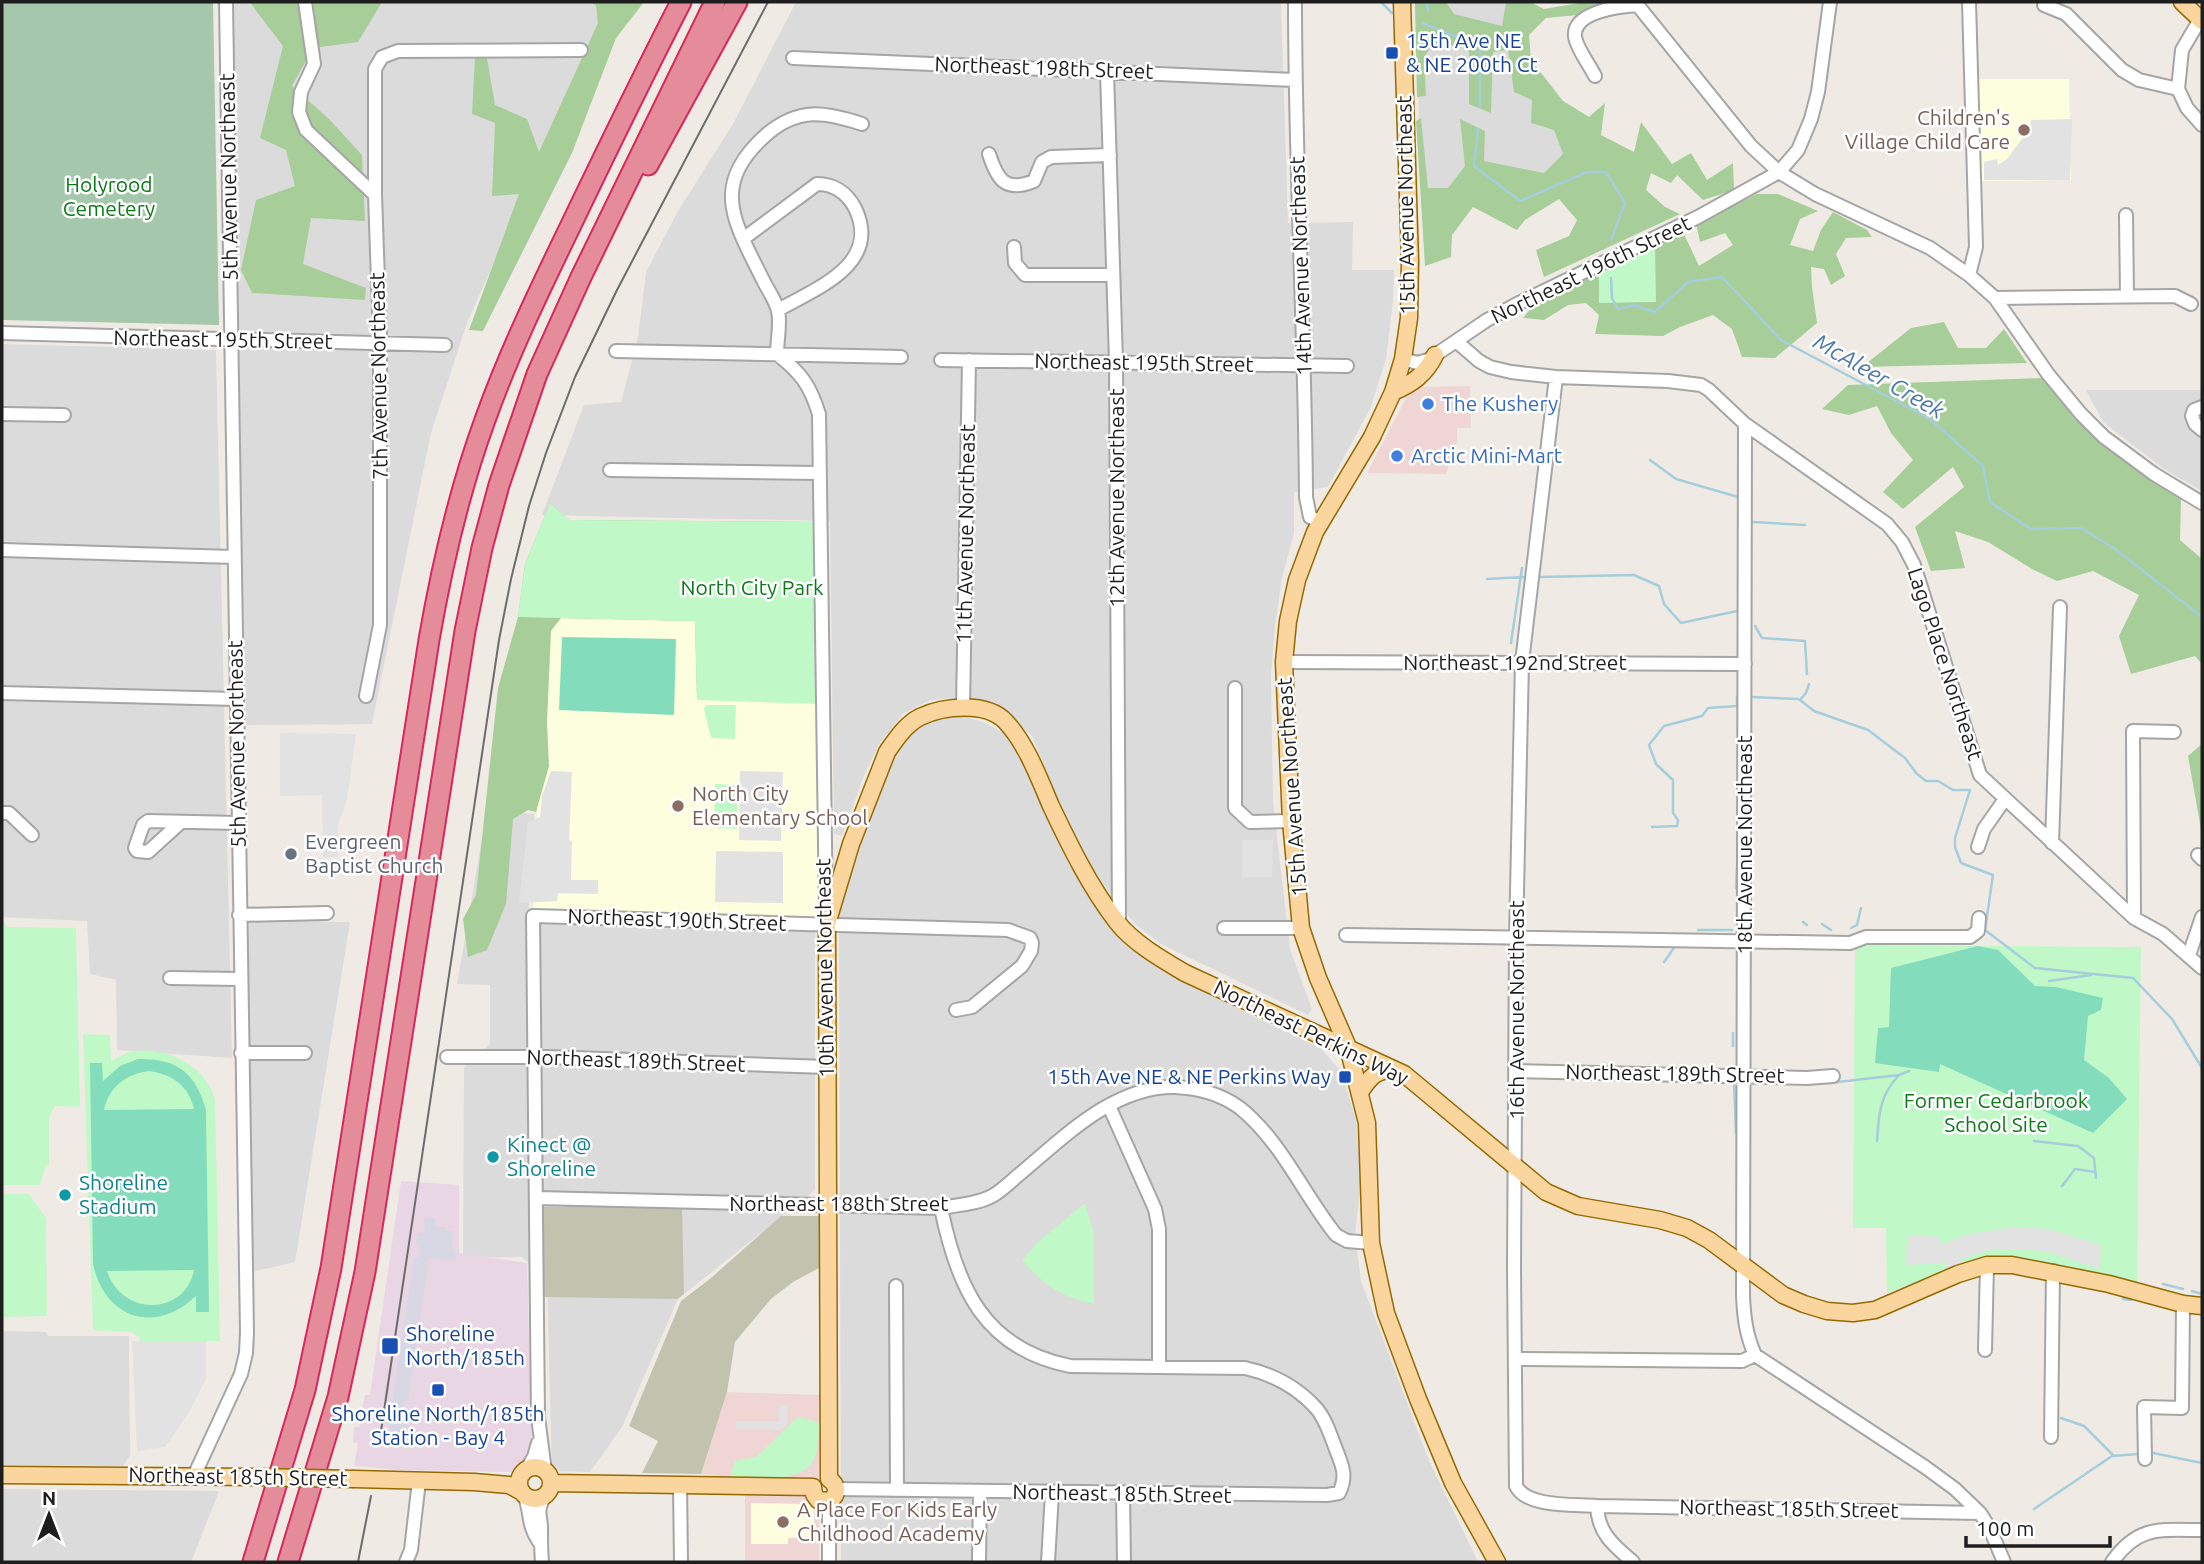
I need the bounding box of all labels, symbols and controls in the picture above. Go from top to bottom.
place label: 15th Ave NE & NE 200th Ct [1406,28,1538,76]
marker: 15th Ave NE & NE 200th Ct [1384,45,1400,61]
street label: Northeast 198th Street [934,51,1154,83]
street label: 5th Avenue Northeast [214,73,242,281]
street label: 15th Avenue Northeast [1391,95,1419,315]
place label: Children's Village Child Care [1845,105,2010,153]
marker: Children's Village Child Care [2016,122,2032,138]
street label: 14th Avenue Northeast [1284,156,1316,376]
park label: Holyrood Cemetery [63,172,155,220]
street label: Northeast 196th Street [1487,210,1694,328]
street label: 7th Avenue Northeast [364,272,392,480]
street label: Northeast 195th Street [113,325,333,353]
water label: McAleer Creek [1810,328,1949,423]
street label: Northeast 195th Street [1034,348,1254,376]
street label: 12th Avenue Northeast [1104,388,1128,608]
place label: The Kushery [1442,391,1558,415]
marker: The Kushery [1420,396,1436,412]
street label: 11th Avenue Northeast [951,424,979,644]
place label: Arctic Mini-Mart [1411,443,1562,467]
marker: Arctic Mini-Mart [1389,448,1405,464]
street label: Lago Place Northeast [1903,564,1988,763]
park label: North City Park [680,575,824,599]
street label: 5th Avenue Northeast [222,640,250,848]
street label: Northeast 192nd Street [1403,650,1627,674]
street label: 15th Avenue Northeast [1271,677,1311,897]
street label: 18th Avenue Northeast [1732,735,1756,955]
place label: North City Elementary School [692,781,868,829]
marker: North City Elementary School [670,798,686,814]
place label: Evergreen Baptist Church [305,829,444,877]
marker: Evergreen Baptist Church [283,846,299,862]
street label: 10th Avenue Northeast [810,858,838,1078]
street label: 16th Avenue Northeast [1504,900,1528,1120]
street label: Northeast 190th Street [567,903,787,935]
street label: Northeast Perkins Way [1210,975,1413,1090]
street label: Northeast 189th Street [526,1044,746,1076]
street label: Northeast 189th Street [1565,1059,1785,1087]
place label: 15th Ave NE & NE Perkins Way [1047,1064,1331,1088]
marker: 15th Ave NE & NE Perkins Way [1337,1069,1353,1085]
park label: Former Cedarbrook School Site [1904,1088,2089,1136]
place label: Kinect @ Shoreline [507,1132,596,1180]
marker: Kinect @ Shoreline [485,1149,501,1165]
place label: Shoreline Stadium [79,1170,168,1218]
marker: Shoreline Stadium [57,1187,73,1203]
street label: Northeast 188th Street [729,1191,949,1215]
place label: Shoreline North/185th [406,1321,525,1369]
marker: Shoreline North/185th [380,1336,400,1356]
marker: Shoreline North/185th Station - Bay 4 [430,1382,446,1398]
place label: Shoreline North/185th Station - Bay 4 [332,1401,544,1449]
street label: Northeast 185th Street [128,1462,348,1490]
street label: Northeast 185th Street [1012,1479,1232,1507]
north arrow [14,1480,84,1550]
text: N [42,1487,56,1509]
street label: Northeast 185th Street [1679,1494,1899,1522]
place label: A Place For Kids Early Childhood Academy [797,1497,997,1545]
scale bar [1966,1504,2110,1548]
marker: A Place For Kids Early Childhood Academy [775,1514,791,1530]
text: 100 m [1976,1516,2034,1540]

